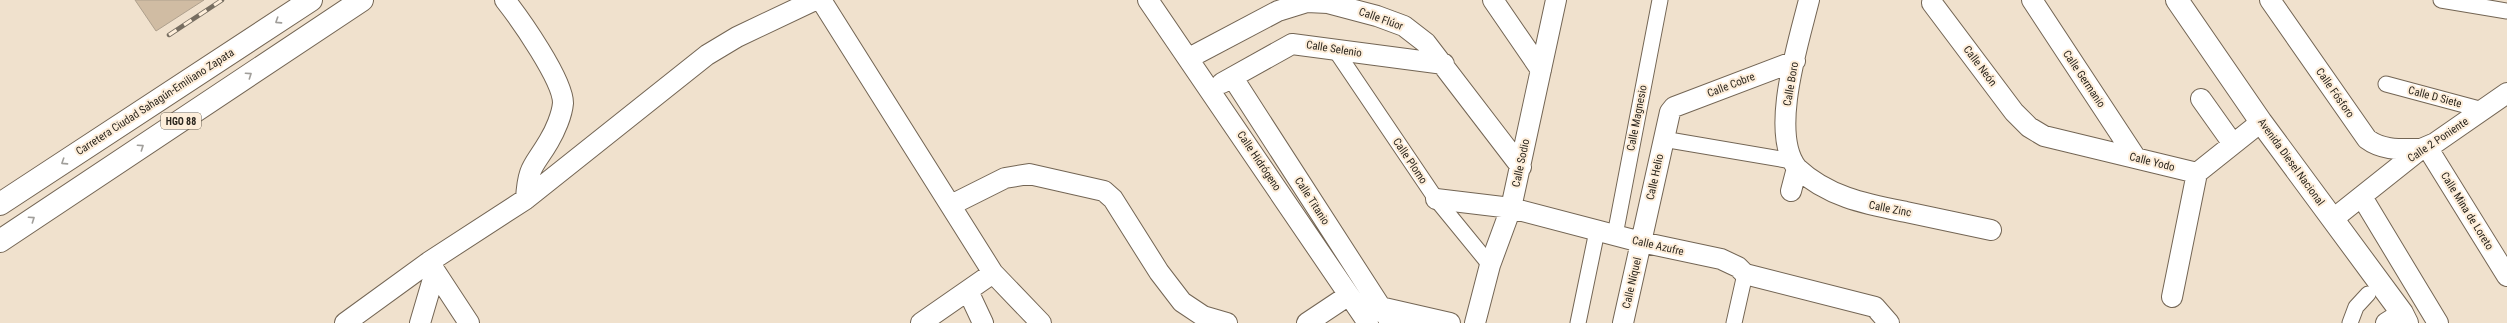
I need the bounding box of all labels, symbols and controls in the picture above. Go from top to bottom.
street label: Calle Flúor [1357,5,1406,33]
one-way arrow [275,17,282,24]
street label: Calle Selenio [1305,38,1363,60]
street label: Calle Neón [1961,43,1999,89]
street label: Carretera Ciudad Sahagún-Emiliano Zapata [73,46,237,158]
street label: Calle Germanio [2060,48,2108,110]
street label: Calle Boro [1781,60,1801,107]
street label: Calle Fósforo [2313,66,2357,121]
street label: Calle Cobre [1705,70,1757,100]
one-way arrow [245,72,252,80]
street label: Calle Magnesio [1624,84,1650,152]
street label: Calle D Siete [2407,84,2463,110]
road number: HGO 88 [161,113,201,129]
street label: Calle 2 Poniente [2405,115,2471,165]
street label: Avenida Diesel Nacional [2255,116,2327,208]
street label: Calle Hidrógeno [1234,129,1284,194]
street label: Calle Plomo [1390,136,1430,187]
street label: Calle Sodio [1510,137,1533,188]
one-way arrow [136,145,143,152]
street label: Calle Yodo [2128,150,2176,174]
street label: Calle Helio [1644,152,1666,201]
one-way arrow [61,157,68,165]
street label: Calle Mina de Loreto [2438,170,2496,253]
street label: Calle Titanio [1292,175,1332,228]
street label: Calle Zinc [1868,199,1912,219]
one-way arrow [28,217,35,224]
street label: Calle Azufre [1631,234,1685,258]
street label: Calle Níquel [1620,256,1644,310]

